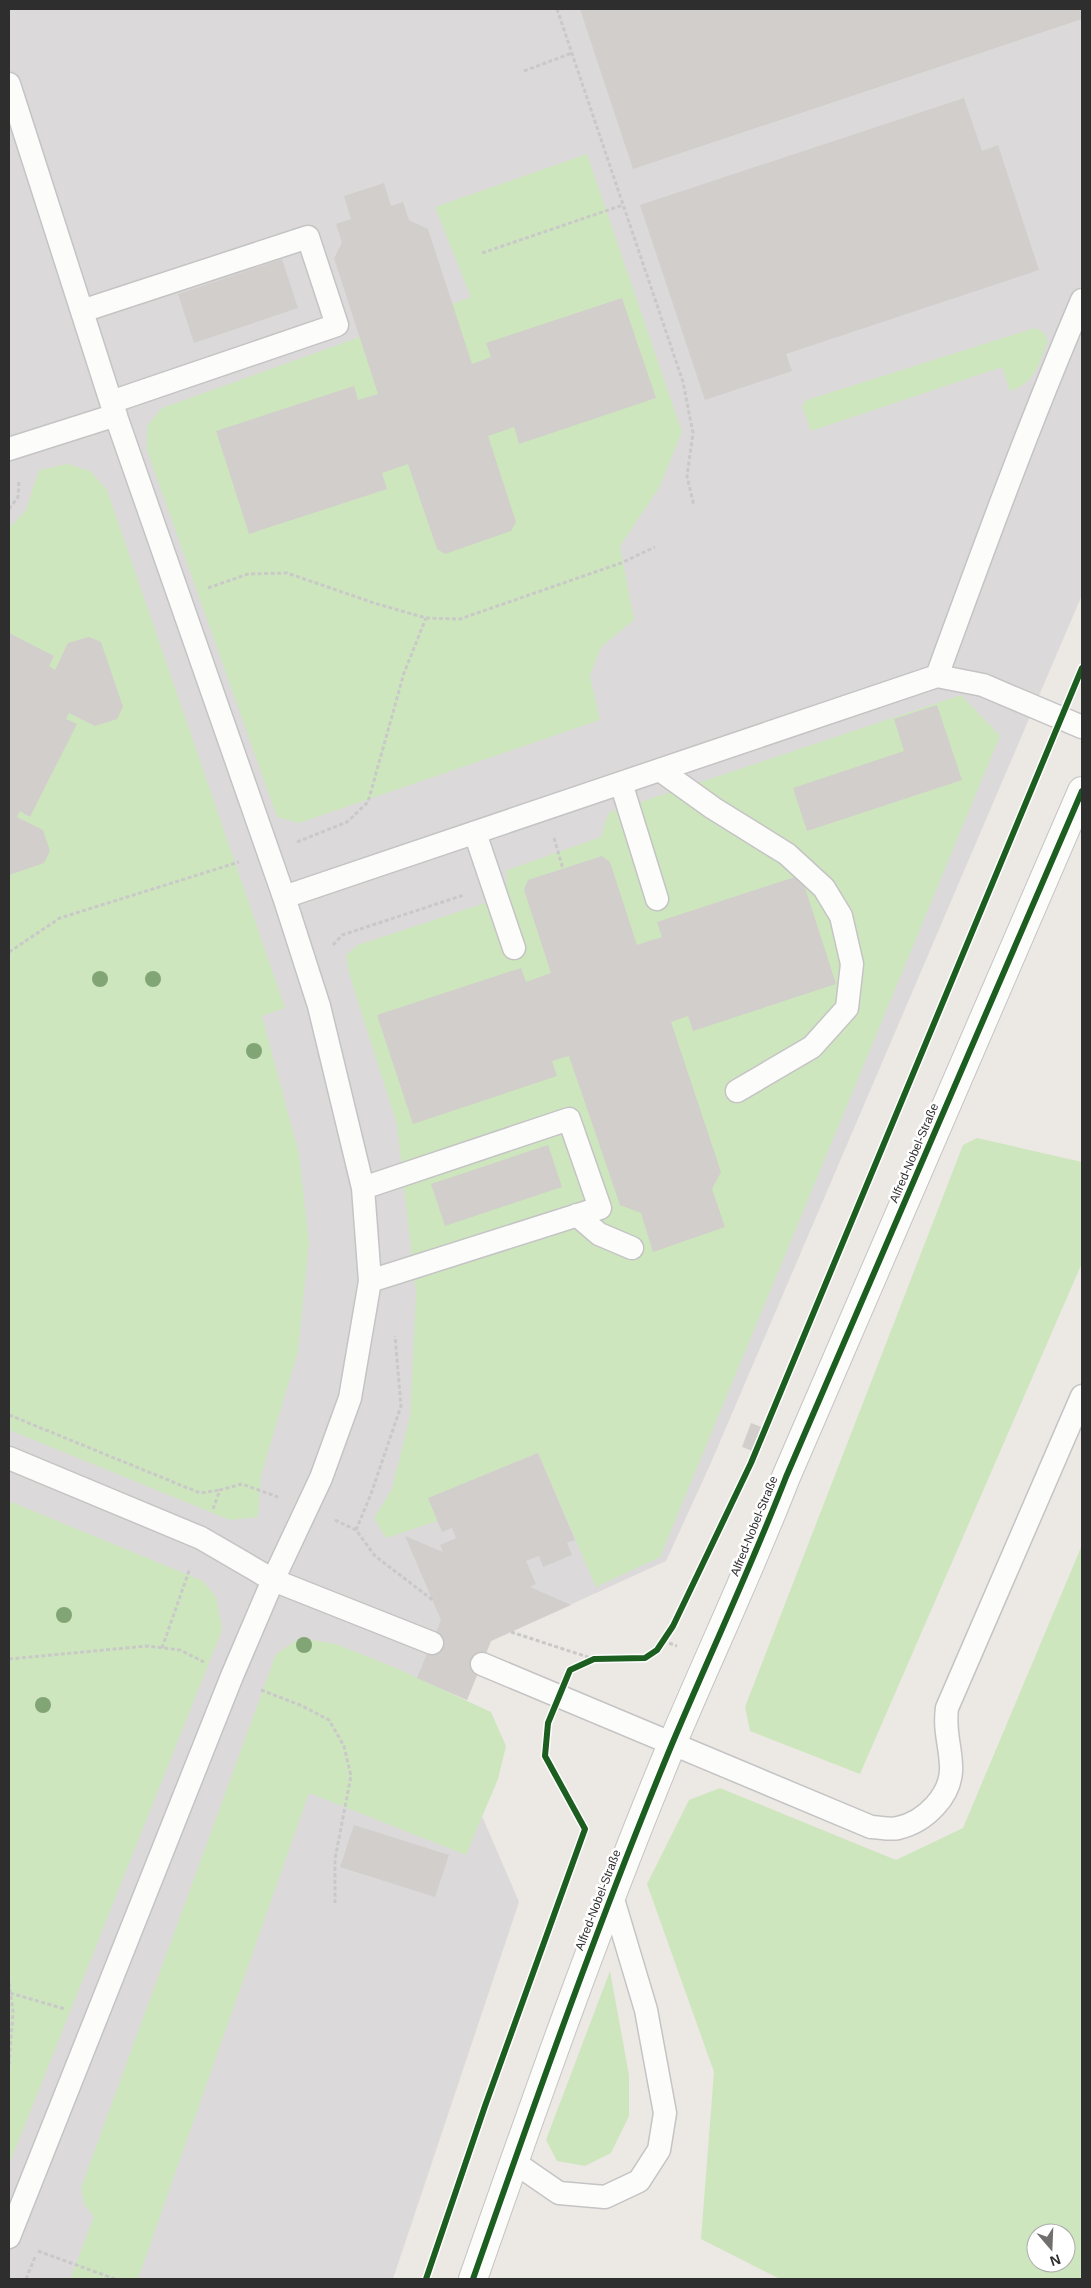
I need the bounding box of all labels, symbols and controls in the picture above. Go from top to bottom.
street label: Alfred-Nobel-Straße [887,1101,941,1205]
street label: Alfred-Nobel-Straße [728,1474,781,1578]
street label: Alfred-Nobel-Straße [572,1847,624,1952]
north arrow [1026,2223,1076,2273]
text: N [1048,2251,1063,2270]

